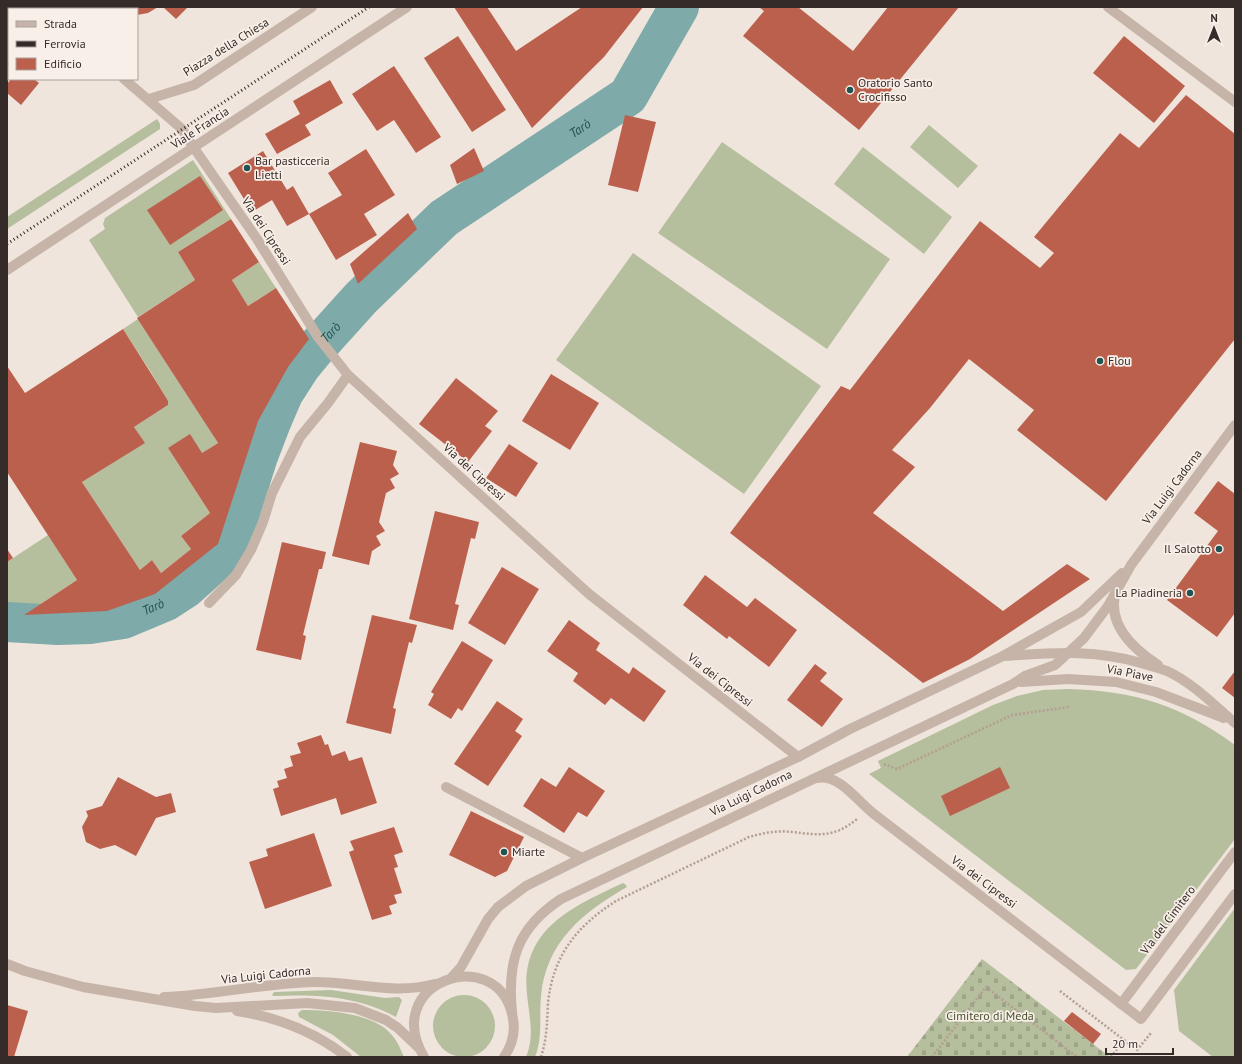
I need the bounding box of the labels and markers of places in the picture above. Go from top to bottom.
place label: Oratorio Santo Crocifisso [858,75,933,104]
marker: Oratorio Santo Crocifisso [845,85,855,95]
place label: Bar pasticceria Lietti [255,153,330,182]
marker: Bar pasticceria Lietti [242,163,252,173]
place label: Flou [1108,353,1131,368]
marker: Flou [1095,356,1105,366]
place label: Il Salotto [1164,541,1211,556]
marker: Il Salotto [1214,544,1224,554]
place label: La Piadineria [1115,585,1182,600]
marker: La Piadineria [1185,588,1195,598]
place label: Miarte [512,844,545,859]
marker: Miarte [499,847,509,857]

